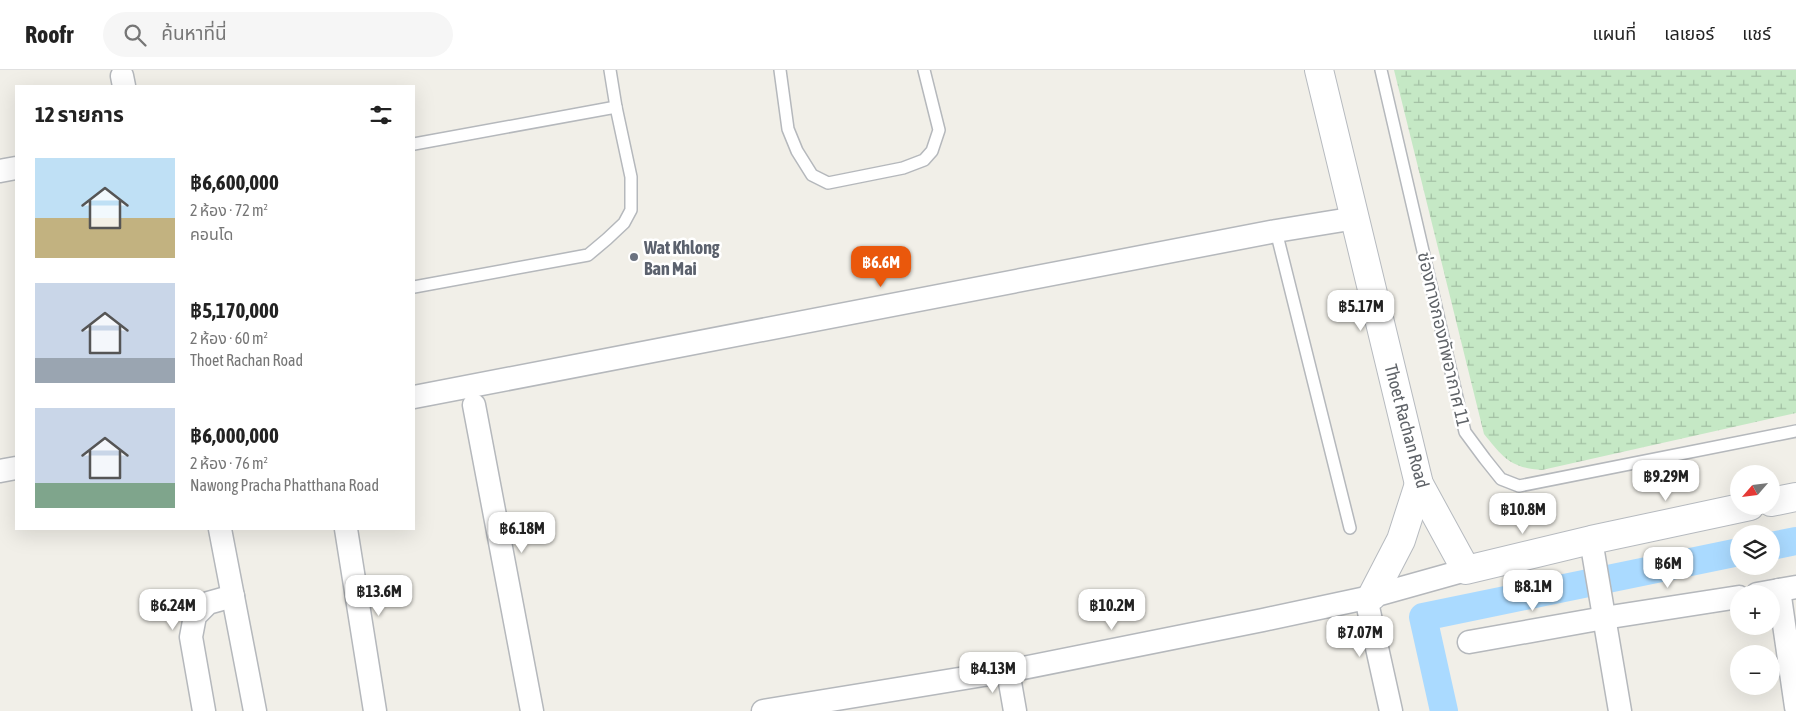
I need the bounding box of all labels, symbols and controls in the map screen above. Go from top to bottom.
search box [103,12,453,57]
text: Roofr [25,21,73,48]
icon: search [121,21,149,49]
text: ค้นหาที่นี่ [161,22,227,44]
text: แผนที่ [1592,23,1636,44]
text: เลเยอร์ [1664,23,1714,44]
text: แชร์ [1742,23,1771,44]
icon: filters [367,101,395,129]
text: 12 รายการ [35,102,124,126]
text: ฿6,600,000 [190,170,279,194]
icon: home [75,178,135,238]
text: 2 ห้อง · 72 m² [190,201,268,219]
text: คอนโด [190,225,233,243]
place label: Wat Khlong Ban Mai [643,237,720,279]
pin: ฿6.6M [846,246,916,288]
street label: ช่องทางกองทัพอากาศ 11 [1414,250,1474,428]
marker: Wat Khlong Ban Mai [628,251,640,263]
text: ฿6.6M [862,253,900,271]
pin: ฿5.17M [1320,290,1402,332]
text: ฿5.17M [1338,297,1384,315]
text: ฿5,170,000 [190,298,279,322]
icon: home [75,303,135,363]
text: 2 ห้อง · 60 m² [190,329,268,347]
text: Thoet Rachan Road [190,351,303,369]
street label: Thoet Rachan Road [1380,362,1434,490]
text: ฿6,000,000 [190,423,279,447]
icon: home [75,428,135,488]
text: 2 ห้อง · 76 m² [190,454,268,472]
pin: ฿9.29M [1625,460,1707,502]
north arrow [1730,465,1780,515]
map controls [1730,465,1780,695]
text: ฿9.29M [1643,467,1689,485]
text: Nawong Pracha Phatthana Road [190,476,379,494]
pin: ฿10.8M [1482,492,1564,535]
text: ฿10.8M [1500,500,1546,518]
pin: ฿6.18M [481,512,563,554]
text: ฿6.18M [499,519,545,537]
button: layers [1730,525,1780,575]
pin: ฿6M [1644,546,1692,589]
text: ฿6M [1654,554,1682,572]
pin: ฿8.1M [1498,570,1568,612]
pin: ฿13.6M [338,574,420,617]
text: ฿8.1M [1514,577,1552,595]
text: ฿13.6M [356,582,402,600]
button: + [1730,585,1780,635]
pin: ฿6.24M [132,588,214,631]
pin: ฿10.2M [1071,588,1153,631]
text: ฿6.24M [150,596,196,614]
text: ฿10.2M [1089,596,1135,614]
pin: ฿7.07M [1319,616,1401,658]
text: ฿7.07M [1337,623,1383,641]
button: − [1730,645,1780,695]
pin: ฿4.13M [952,652,1034,694]
text: ฿4.13M [970,659,1016,677]

